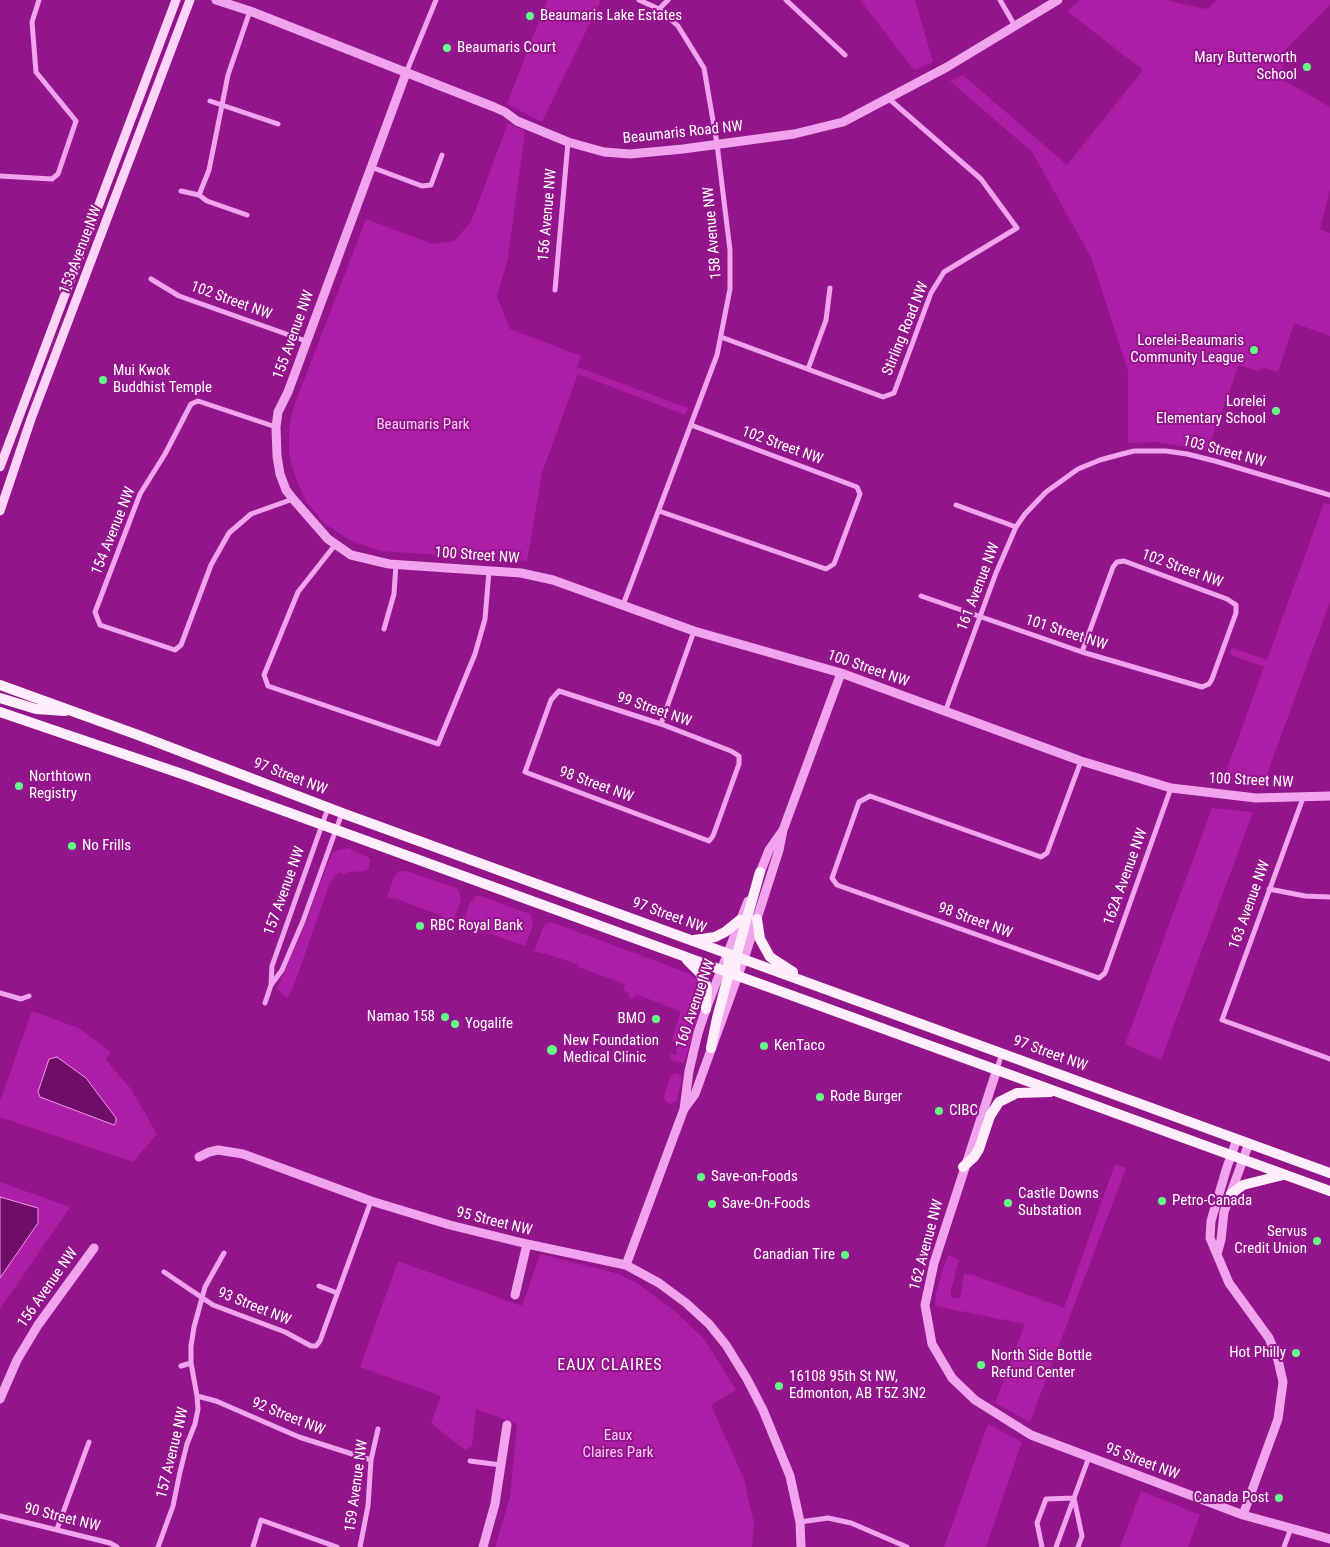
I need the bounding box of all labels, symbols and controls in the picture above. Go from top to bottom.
place label: Beaumaris Lake Estates [540,7,682,25]
marker: Beaumaris Lake Estates [524,10,536,22]
place label: Beaumaris Court [457,39,556,57]
marker: Beaumaris Court [441,42,453,54]
place label: Mary Butterworth School [1194,49,1297,84]
marker: Mary Butterworth School [1301,61,1313,73]
street label: Beaumaris Road NW [622,118,744,148]
street label: 156 Avenue NW [535,168,561,262]
street label: 158 Avenue NW [700,186,726,280]
street label: 153 Avenue NW [56,203,106,297]
street label: 102 Street NW [188,278,274,324]
street label: Stirling Road NW [879,280,933,378]
street label: 155 Avenue NW [270,288,318,382]
place label: Lorelei-Beaumaris Community League [1130,332,1244,367]
marker: Lorelei-Beaumaris Community League [1248,344,1260,356]
place label: Mui Kwok Buddhist Temple [113,362,212,397]
marker: Mui Kwok Buddhist Temple [97,374,109,386]
place label: Lorelei Elementary School [1156,393,1266,428]
marker: Lorelei Elementary School [1270,405,1282,417]
park label: Beaumaris Park [376,416,470,434]
street label: 102 Street NW [739,423,825,469]
street label: 103 Street NW [1181,432,1267,472]
street label: 154 Avenue NW [88,485,140,577]
street label: 161 Avenue NW [954,540,1004,634]
street label: 100 Street NW [434,544,520,568]
street label: 102 Street NW [1139,546,1225,592]
street label: 101 Street NW [1023,611,1109,655]
street label: 100 Street NW [825,647,911,691]
street label: 99 Street NW [614,689,694,731]
street label: 97 Street NW [251,755,329,799]
street label: 98 Street NW [556,763,636,807]
place label: Northtown Registry [29,768,91,803]
street label: 100 Street NW [1208,770,1294,792]
marker: Northtown Registry [13,780,25,792]
street label: 162A Avenue NW [1100,826,1152,928]
place label: No Frills [82,837,131,855]
marker: No Frills [66,840,78,852]
street label: 157 Avenue NW [261,844,309,938]
street label: 163 Avenue NW [1226,858,1274,952]
street label: 97 Street NW [629,894,709,938]
street label: 98 Street NW [935,899,1015,943]
place label: RBC Royal Bank [430,917,523,935]
marker: RBC Royal Bank [414,920,426,932]
street label: 160 Avenue NW [672,957,720,1051]
place label: Namao 158 [367,1008,435,1026]
place label: BMO [617,1010,646,1028]
marker: Namao 158 [439,1011,451,1023]
marker: BMO [650,1013,662,1025]
place label: Yogalife [465,1015,513,1033]
marker: Yogalife [449,1018,461,1030]
place label: New Foundation Medical Clinic [563,1032,659,1067]
street label: 97 Street NW [1010,1032,1090,1076]
place label: KenTaco [774,1037,825,1055]
marker: KenTaco [758,1040,770,1052]
marker: New Foundation Medical Clinic [545,1043,559,1057]
place label: Rode Burger [830,1088,902,1106]
marker: Rode Burger [814,1091,826,1103]
place label: CIBC [949,1102,978,1120]
marker: CIBC [933,1105,945,1117]
place label: Save-on-Foods [711,1168,798,1186]
marker: Save-on-Foods [695,1171,707,1183]
place label: Castle Downs Substation [1018,1185,1099,1220]
place label: Petro-Canada [1172,1192,1252,1210]
place label: Save-On-Foods [722,1195,810,1213]
marker: Petro-Canada [1156,1195,1168,1207]
marker: Castle Downs Substation [1002,1197,1014,1209]
marker: Save-On-Foods [706,1198,718,1210]
street label: 162 Avenue NW [906,1198,948,1292]
street label: 95 Street NW [454,1204,534,1240]
place label: Servus Credit Union [1234,1223,1307,1258]
marker: Servus Credit Union [1311,1235,1323,1247]
street label: 156 Avenue NW [14,1245,82,1331]
place label: Canadian Tire [753,1246,835,1264]
marker: Canadian Tire [839,1249,851,1261]
street label: 93 Street NW [215,1284,293,1330]
place label: Hot Philly [1229,1344,1286,1362]
place label: North Side Bottle Refund Center [991,1347,1092,1382]
marker: Hot Philly [1290,1347,1302,1359]
district label: EAUX CLAIRES [556,1356,664,1376]
marker: North Side Bottle Refund Center [975,1359,987,1371]
place label: 16108 95th St NW, Edmonton, AB T5Z 3N2 [789,1368,926,1403]
marker: 16108 95th St NW, Edmonton, AB T5Z 3N2 [773,1380,785,1392]
street label: 92 Street NW [249,1394,327,1440]
street label: 157 Avenue NW [153,1406,193,1500]
park label: Eaux Claires Park [582,1427,654,1462]
street label: 159 Avenue NW [342,1439,372,1533]
street label: 95 Street NW [1103,1440,1181,1484]
place label: Canada Post [1194,1489,1269,1507]
marker: Canada Post [1273,1492,1285,1504]
street label: 90 Street NW [22,1500,102,1536]

